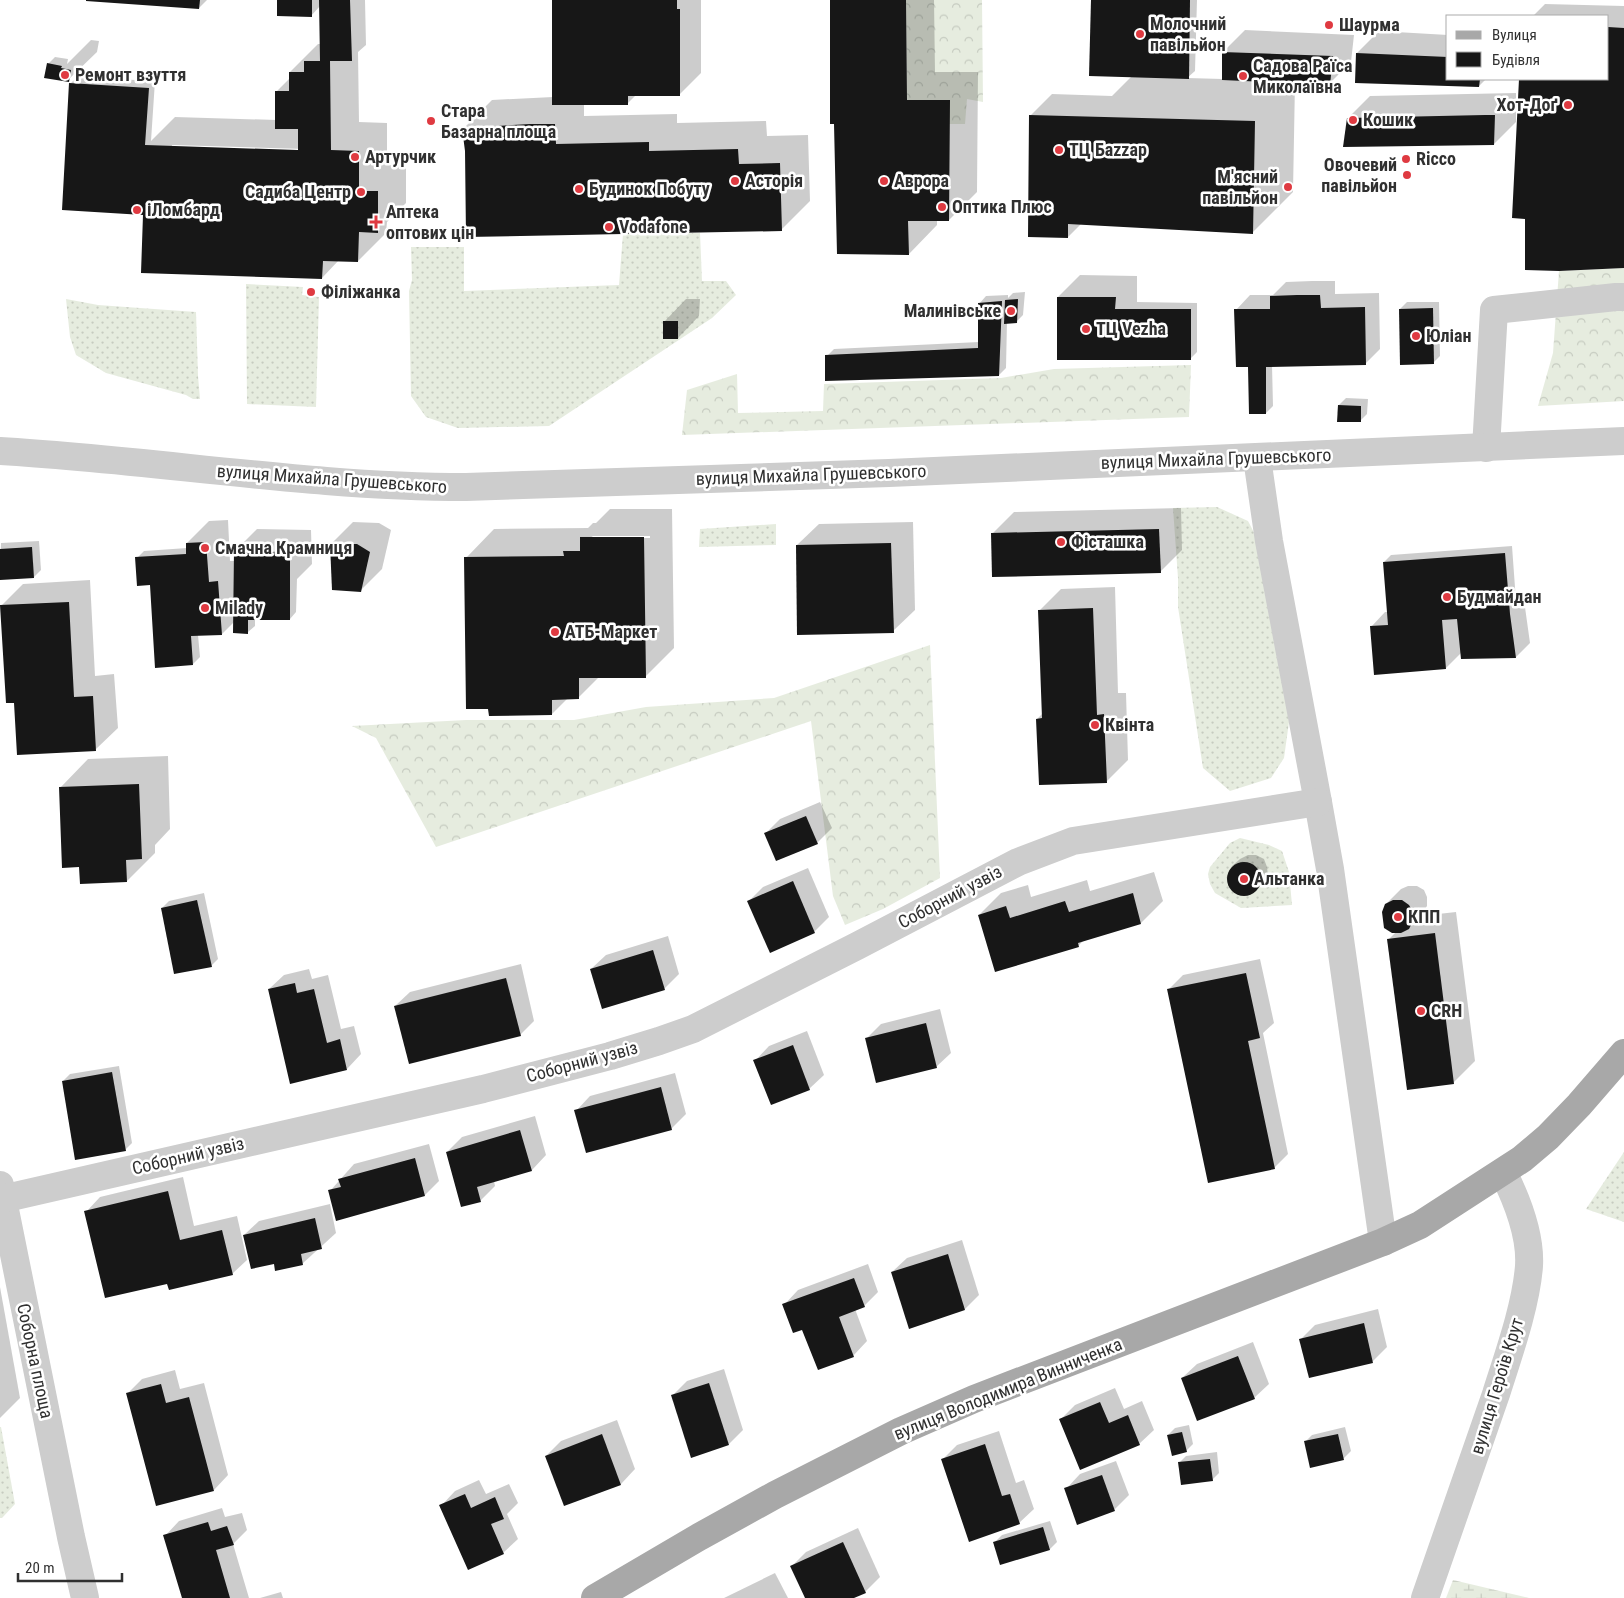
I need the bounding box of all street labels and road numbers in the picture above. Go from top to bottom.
street label: вулиця Михайла Грушевського [1100,444,1332,473]
street label: вулиця Михайла Грушевського [216,460,448,497]
street label: вулиця Михайла Грушевського [695,460,927,489]
street label: Соборний узвіз [894,860,1005,933]
street label: Соборний узвіз [524,1037,640,1086]
street label: Соборний узвіз [130,1132,246,1179]
street label: Соборна площа [13,1302,58,1420]
street label: вулиця Героїв Крут [1466,1315,1527,1457]
street label: вулиця Володимира Винниченка [891,1333,1125,1444]

